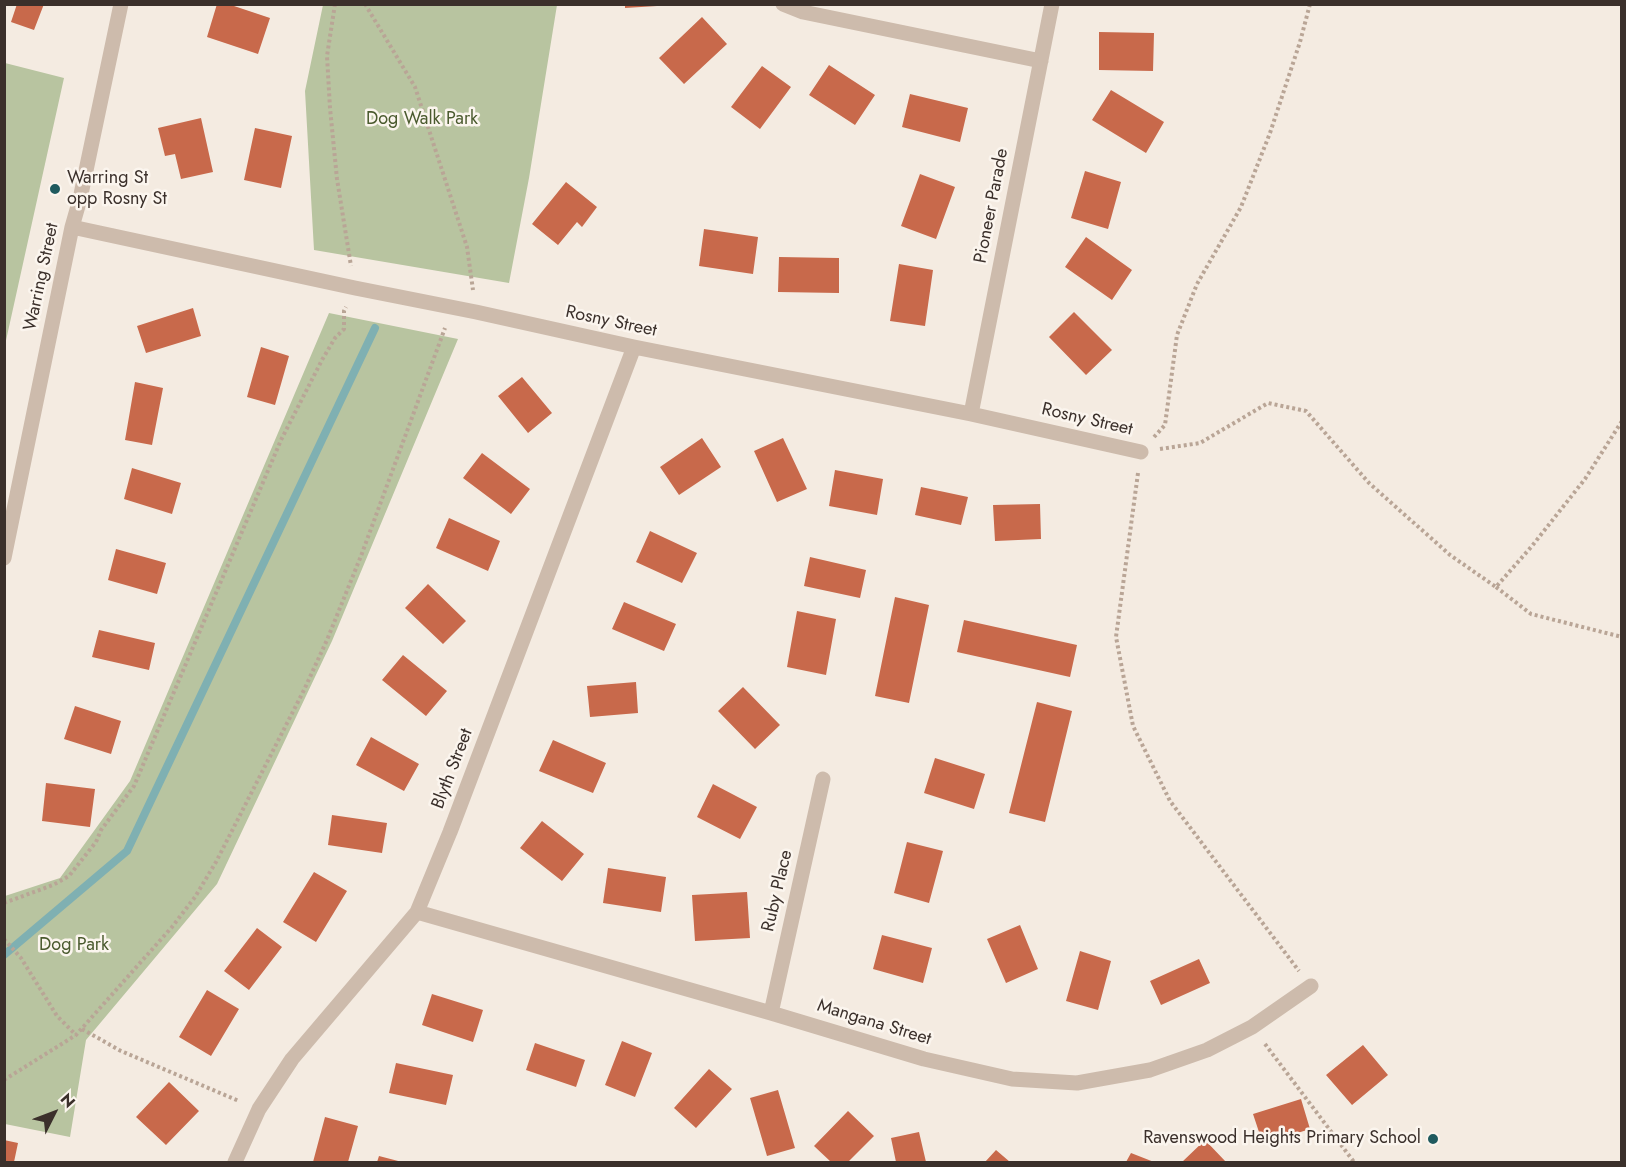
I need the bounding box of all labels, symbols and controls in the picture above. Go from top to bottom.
park label: Dog Walk Park [366,109,478,131]
street label: Pioneer Parade [970,147,1014,265]
place label: Warring St opp Rosny St [67,168,167,210]
marker: Warring St opp Rosny St [48,182,62,196]
street label: Warring Street [20,221,64,333]
street label: Rosny Street [563,302,659,342]
street label: Rosny Street [1039,399,1135,441]
street label: Blyth Street [428,726,478,812]
street label: Ruby Place [758,848,798,934]
park label: Dog Park [39,935,109,957]
street label: Mangana Street [814,995,934,1051]
north arrow [24,1083,84,1143]
text: N [55,1088,81,1113]
place label: Ravenswood Heights Primary School [1143,1128,1421,1150]
marker: Ravenswood Heights Primary School [1426,1132,1440,1146]

